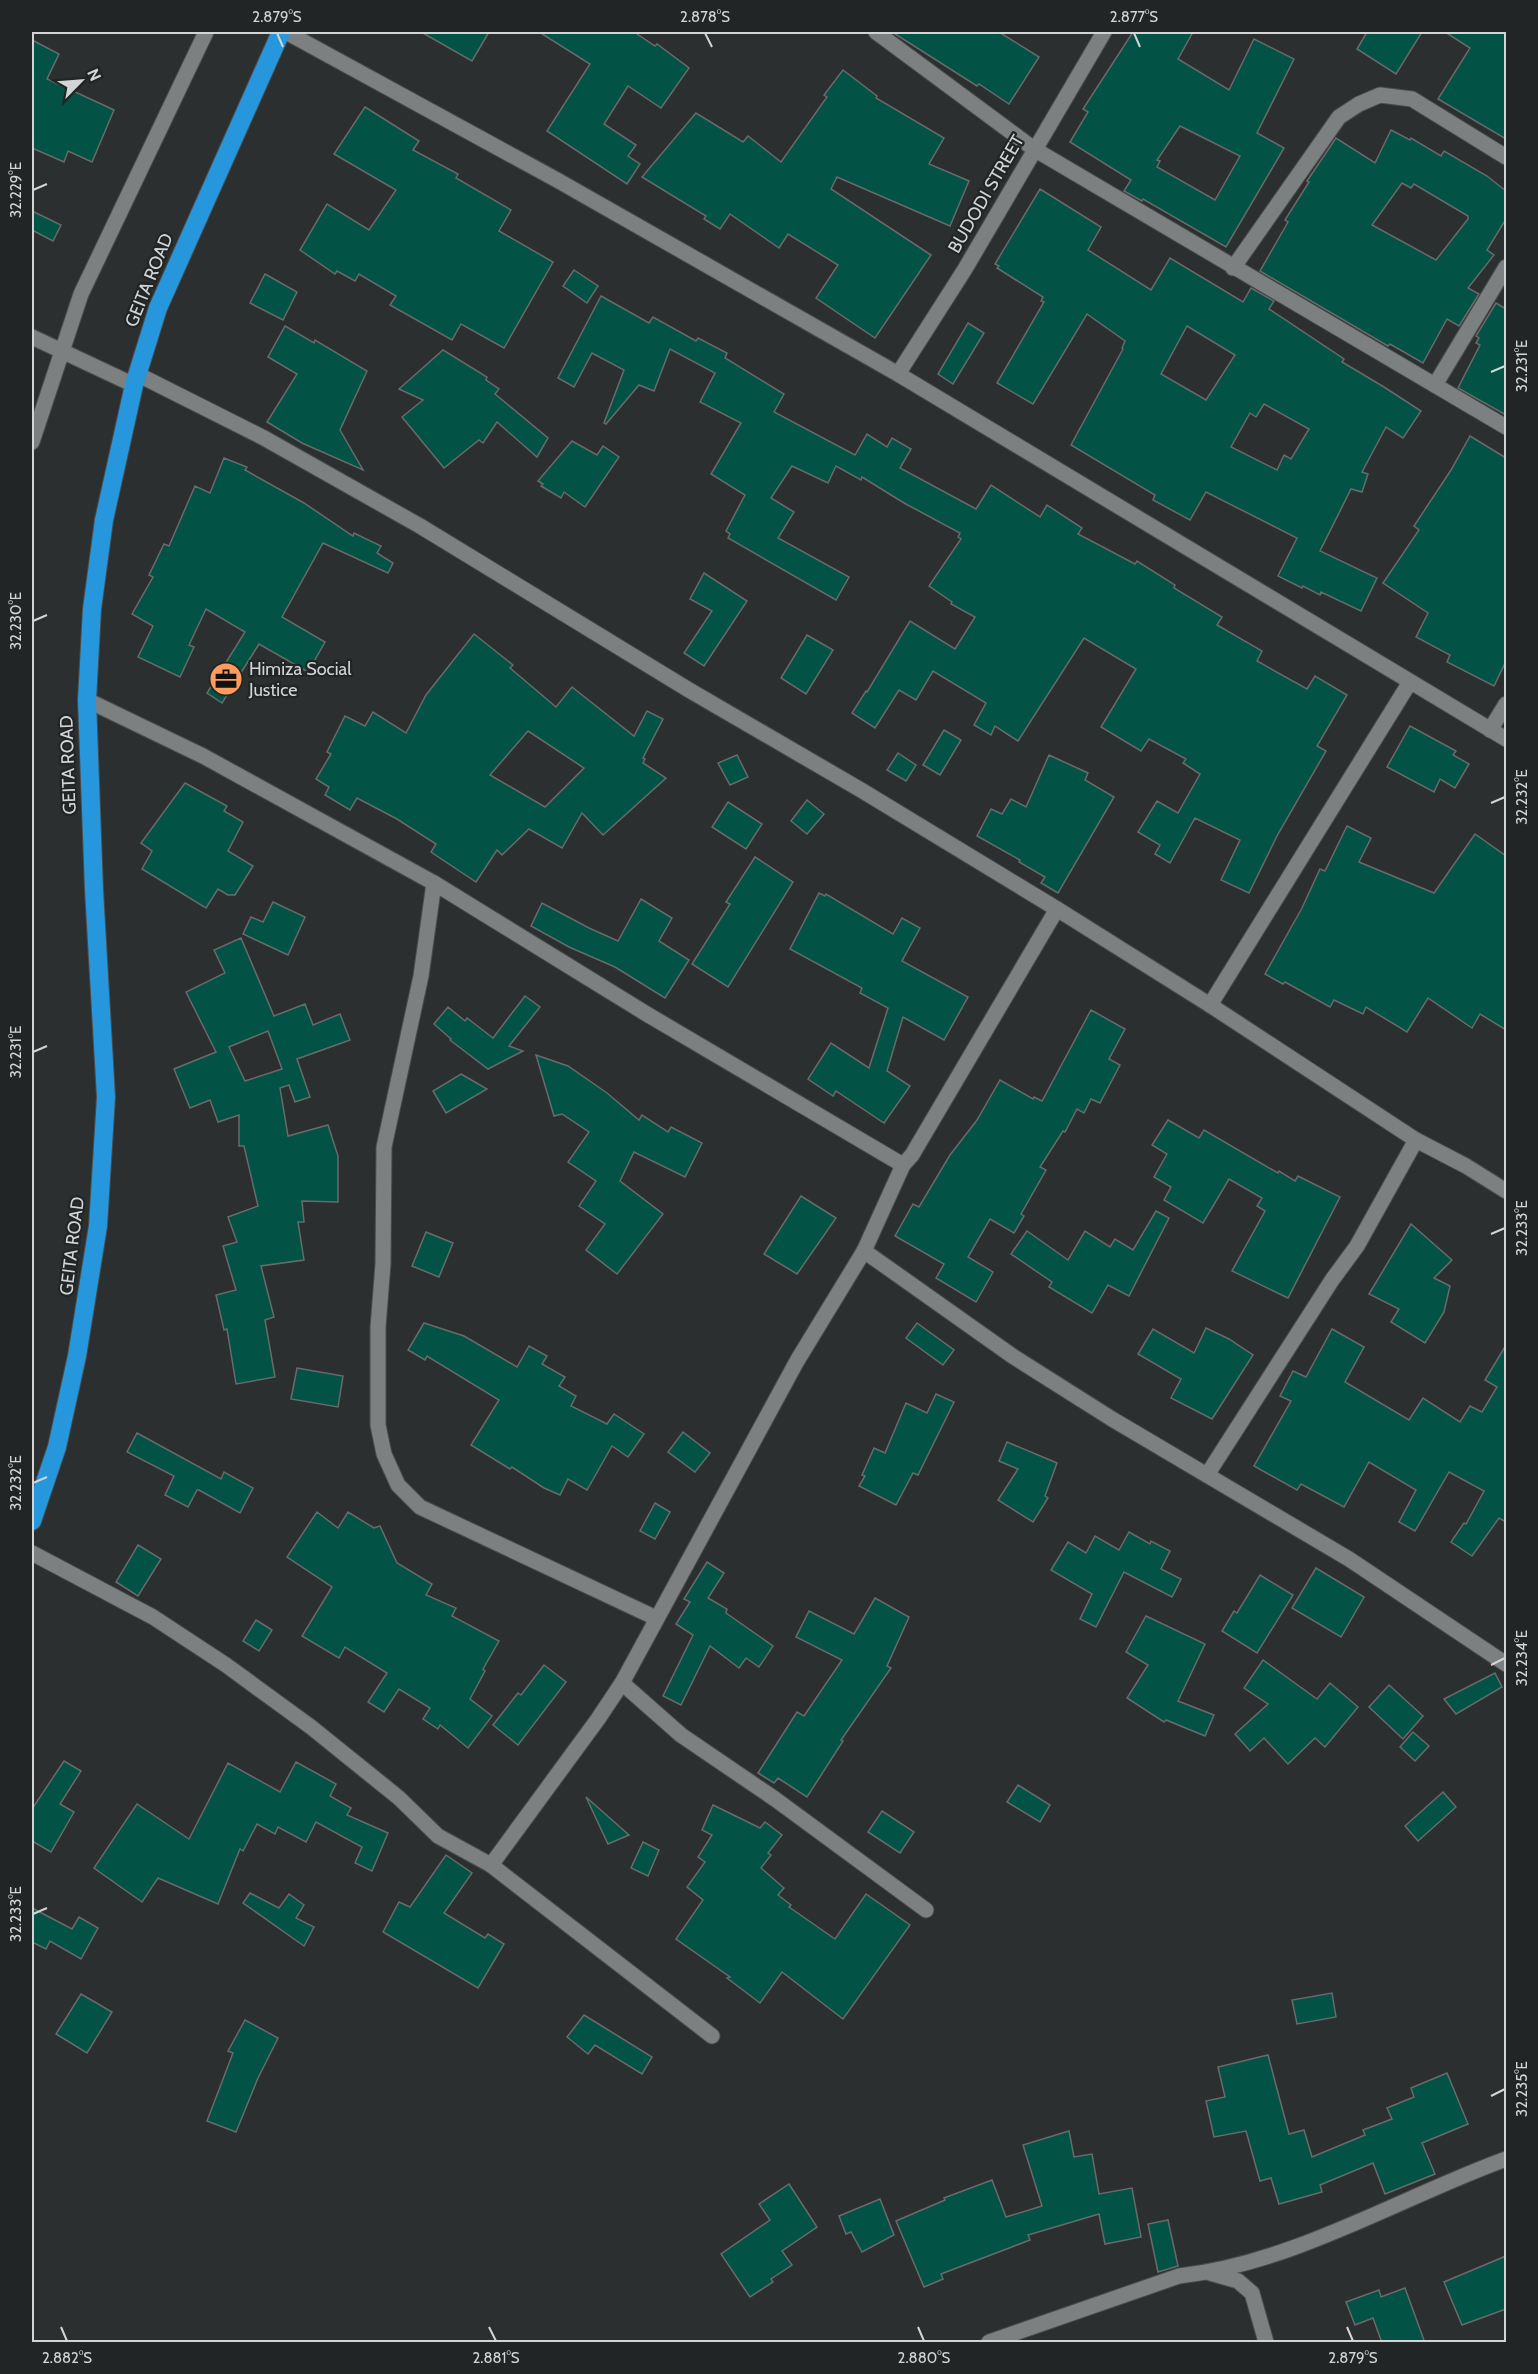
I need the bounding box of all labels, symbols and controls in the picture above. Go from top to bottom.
text: 2.879°S [252,8,302,26]
text: 2.878°S [680,8,730,26]
text: 2.877°S [1110,8,1158,26]
north arrow [51,51,111,111]
text: N [83,66,105,84]
street label: BUDODI STREET [943,131,1029,257]
text: 32.229°E [7,162,25,218]
street label: GEITA ROAD [120,230,178,330]
text: 32.231°E [1513,340,1531,392]
text: 32.230°E [7,592,25,650]
place label: Himiza Social Justice [248,658,352,701]
office icon: Himiza Social Justice [208,661,244,697]
street label: GEITA ROAD [55,715,81,815]
text: 32.232°E [1513,769,1531,825]
text: 32.231°E [7,1026,25,1078]
street label: GEITA ROAD [55,1195,89,1297]
text: 32.233°E [1513,1200,1531,1256]
text: 32.232°E [7,1455,25,1511]
text: 32.234°E [1513,1630,1531,1686]
text: 32.233°E [7,1886,25,1942]
text: 32.235°E [1513,2061,1531,2117]
text: 2.882°S [42,2349,92,2367]
text: 2.881°S [472,2349,520,2367]
text: 2.880°S [898,2349,951,2367]
text: 2.879°S [1328,2349,1378,2367]

